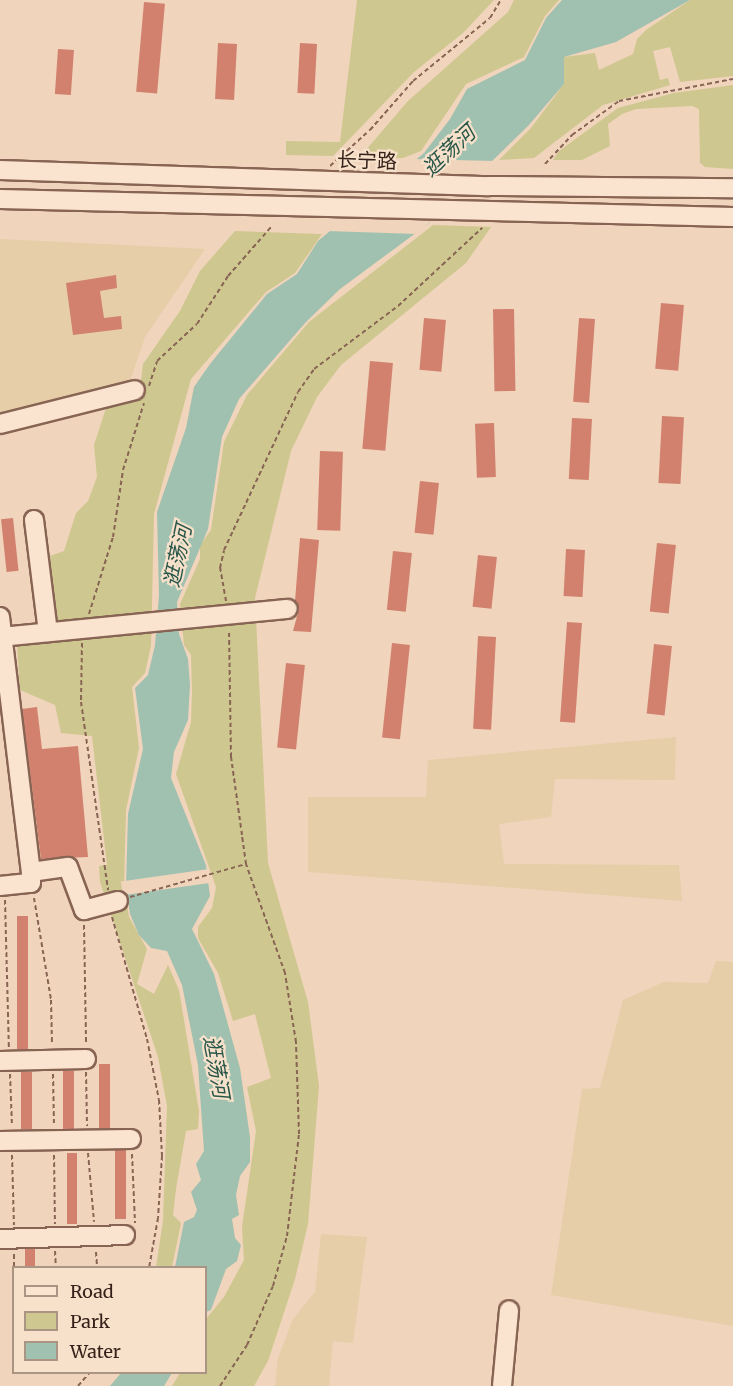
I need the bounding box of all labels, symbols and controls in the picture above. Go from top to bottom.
water label: 逛荡河 [417,120,481,182]
street label: 长宁路 [337,147,397,173]
water label: 逛荡河 [159,523,197,589]
water label: 逛荡河 [198,1034,234,1100]
legend [12,1266,207,1374]
text: Road [70,1280,114,1303]
text: Park [70,1310,110,1333]
text: Water [70,1340,121,1363]

